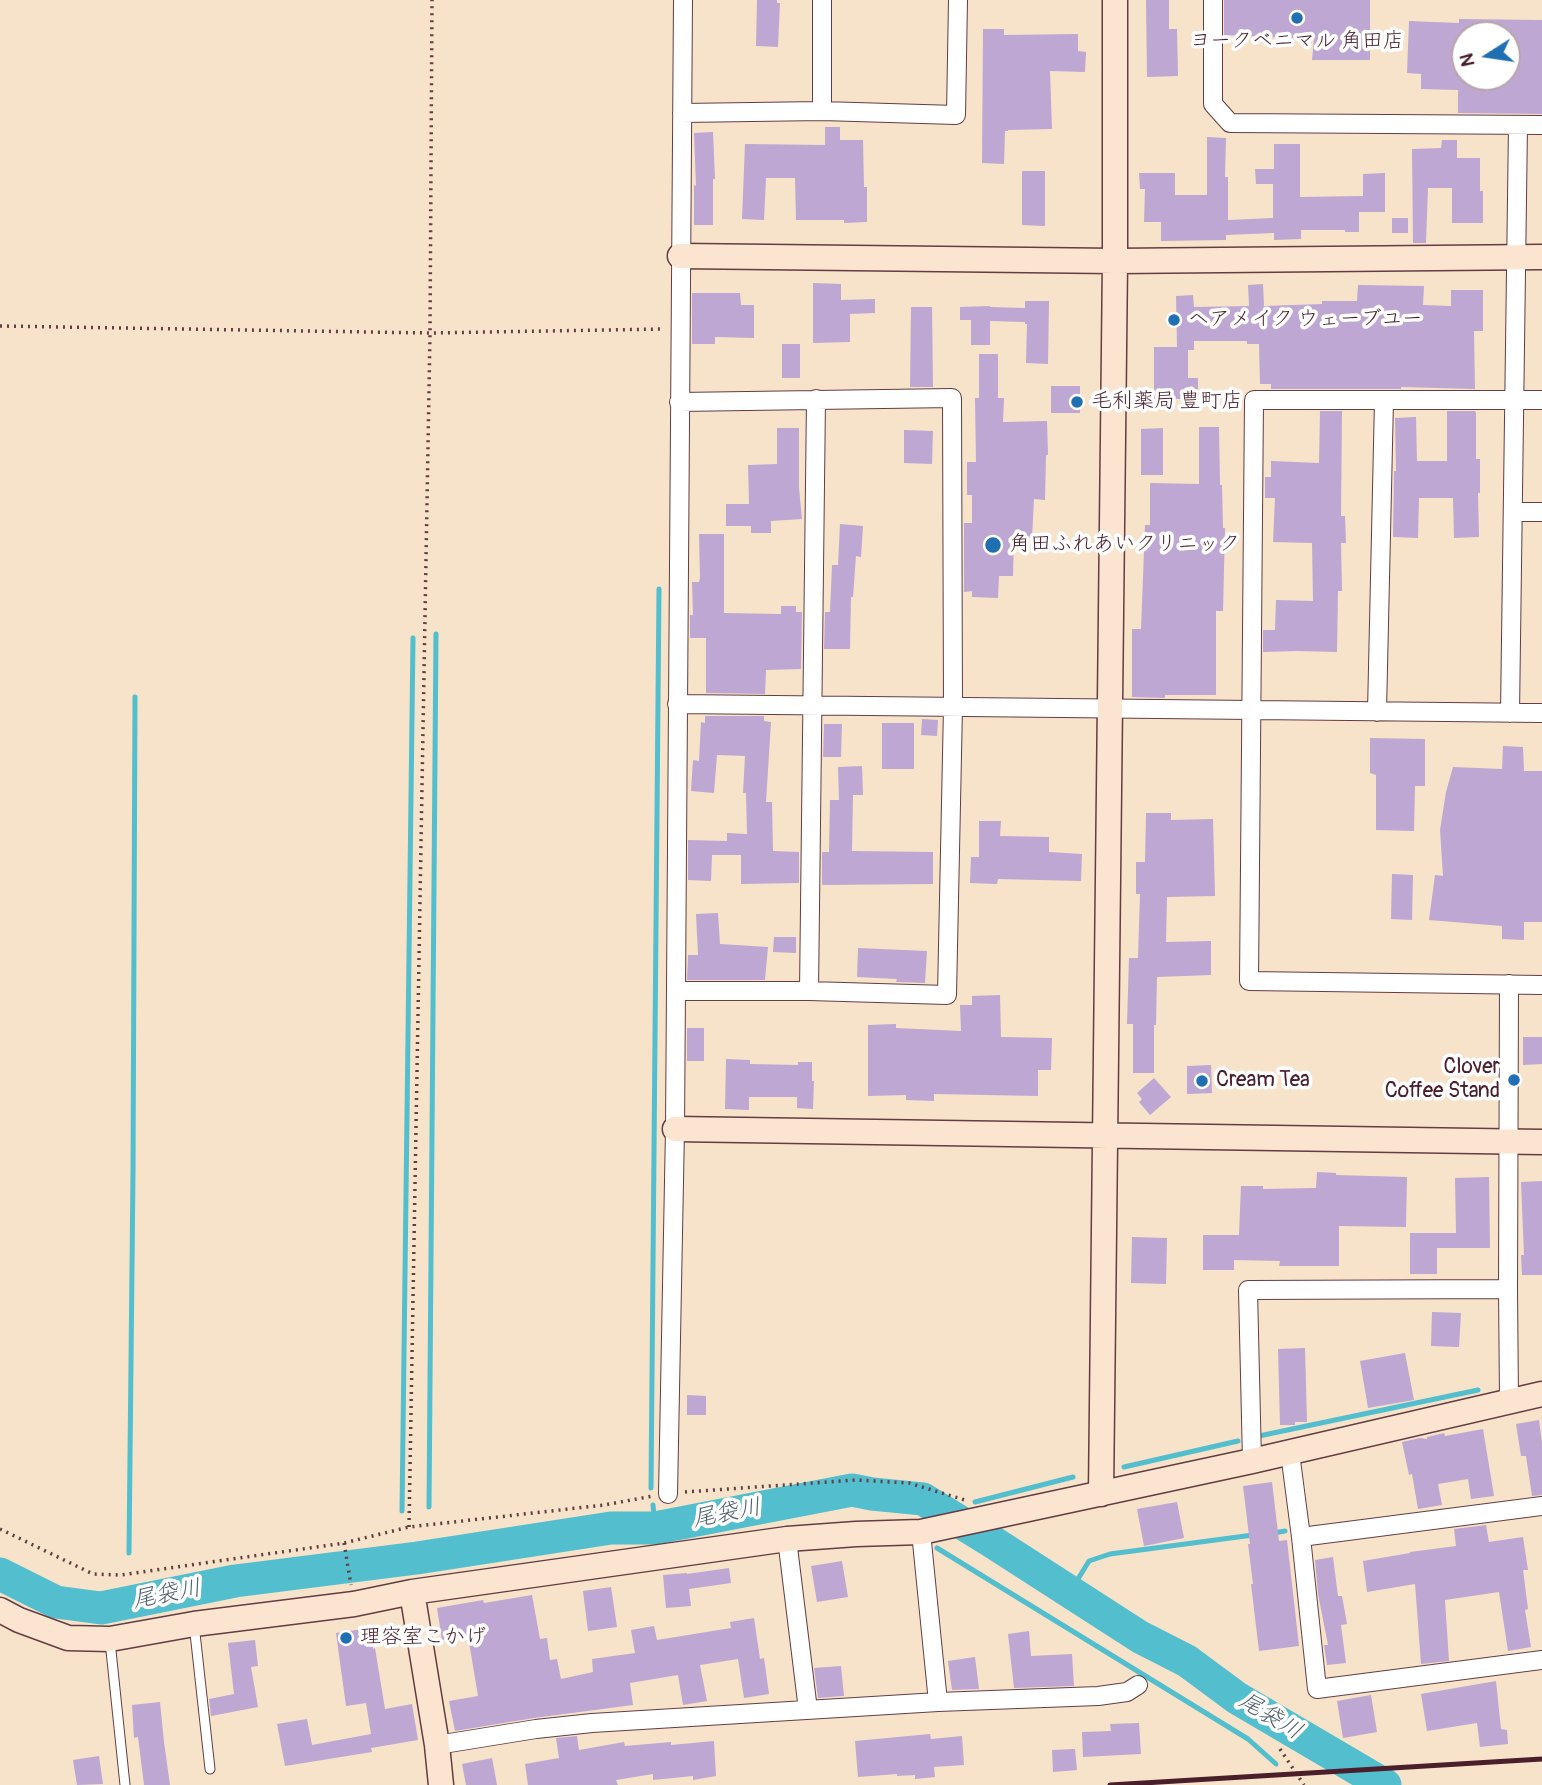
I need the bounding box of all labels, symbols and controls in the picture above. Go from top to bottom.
marker: ヨークベニマル 角田店 [1289,10,1305,26]
north arrow [1451,21,1521,91]
place label: ヨークベニマル 角田店 [1190,29,1404,55]
text: N [1454,51,1480,69]
place label: ヘアメイク ウェーブユー [1188,307,1423,333]
marker: ヘアメイク ウェーブユー [1166,312,1182,328]
place label: 毛利薬局 豊町店 [1091,389,1243,415]
marker: 毛利薬局 豊町店 [1069,394,1085,410]
place label: 角田ふれあいクリニック [1009,532,1240,558]
marker: 角田ふれあいクリニック [983,535,1003,555]
place label: Clover Coffee Stand [1385,1055,1500,1105]
place label: Cream Tea [1216,1068,1310,1094]
marker: Clover Coffee Stand [1506,1072,1522,1088]
marker: Cream Tea [1194,1073,1210,1089]
water label: 尾袋川 [691,1494,763,1534]
water label: 尾袋川 [131,1575,203,1615]
place label: 理容室こかげ [360,1625,486,1651]
marker: 理容室こかげ [338,1630,354,1646]
water label: 尾袋川 [1233,1687,1307,1747]

